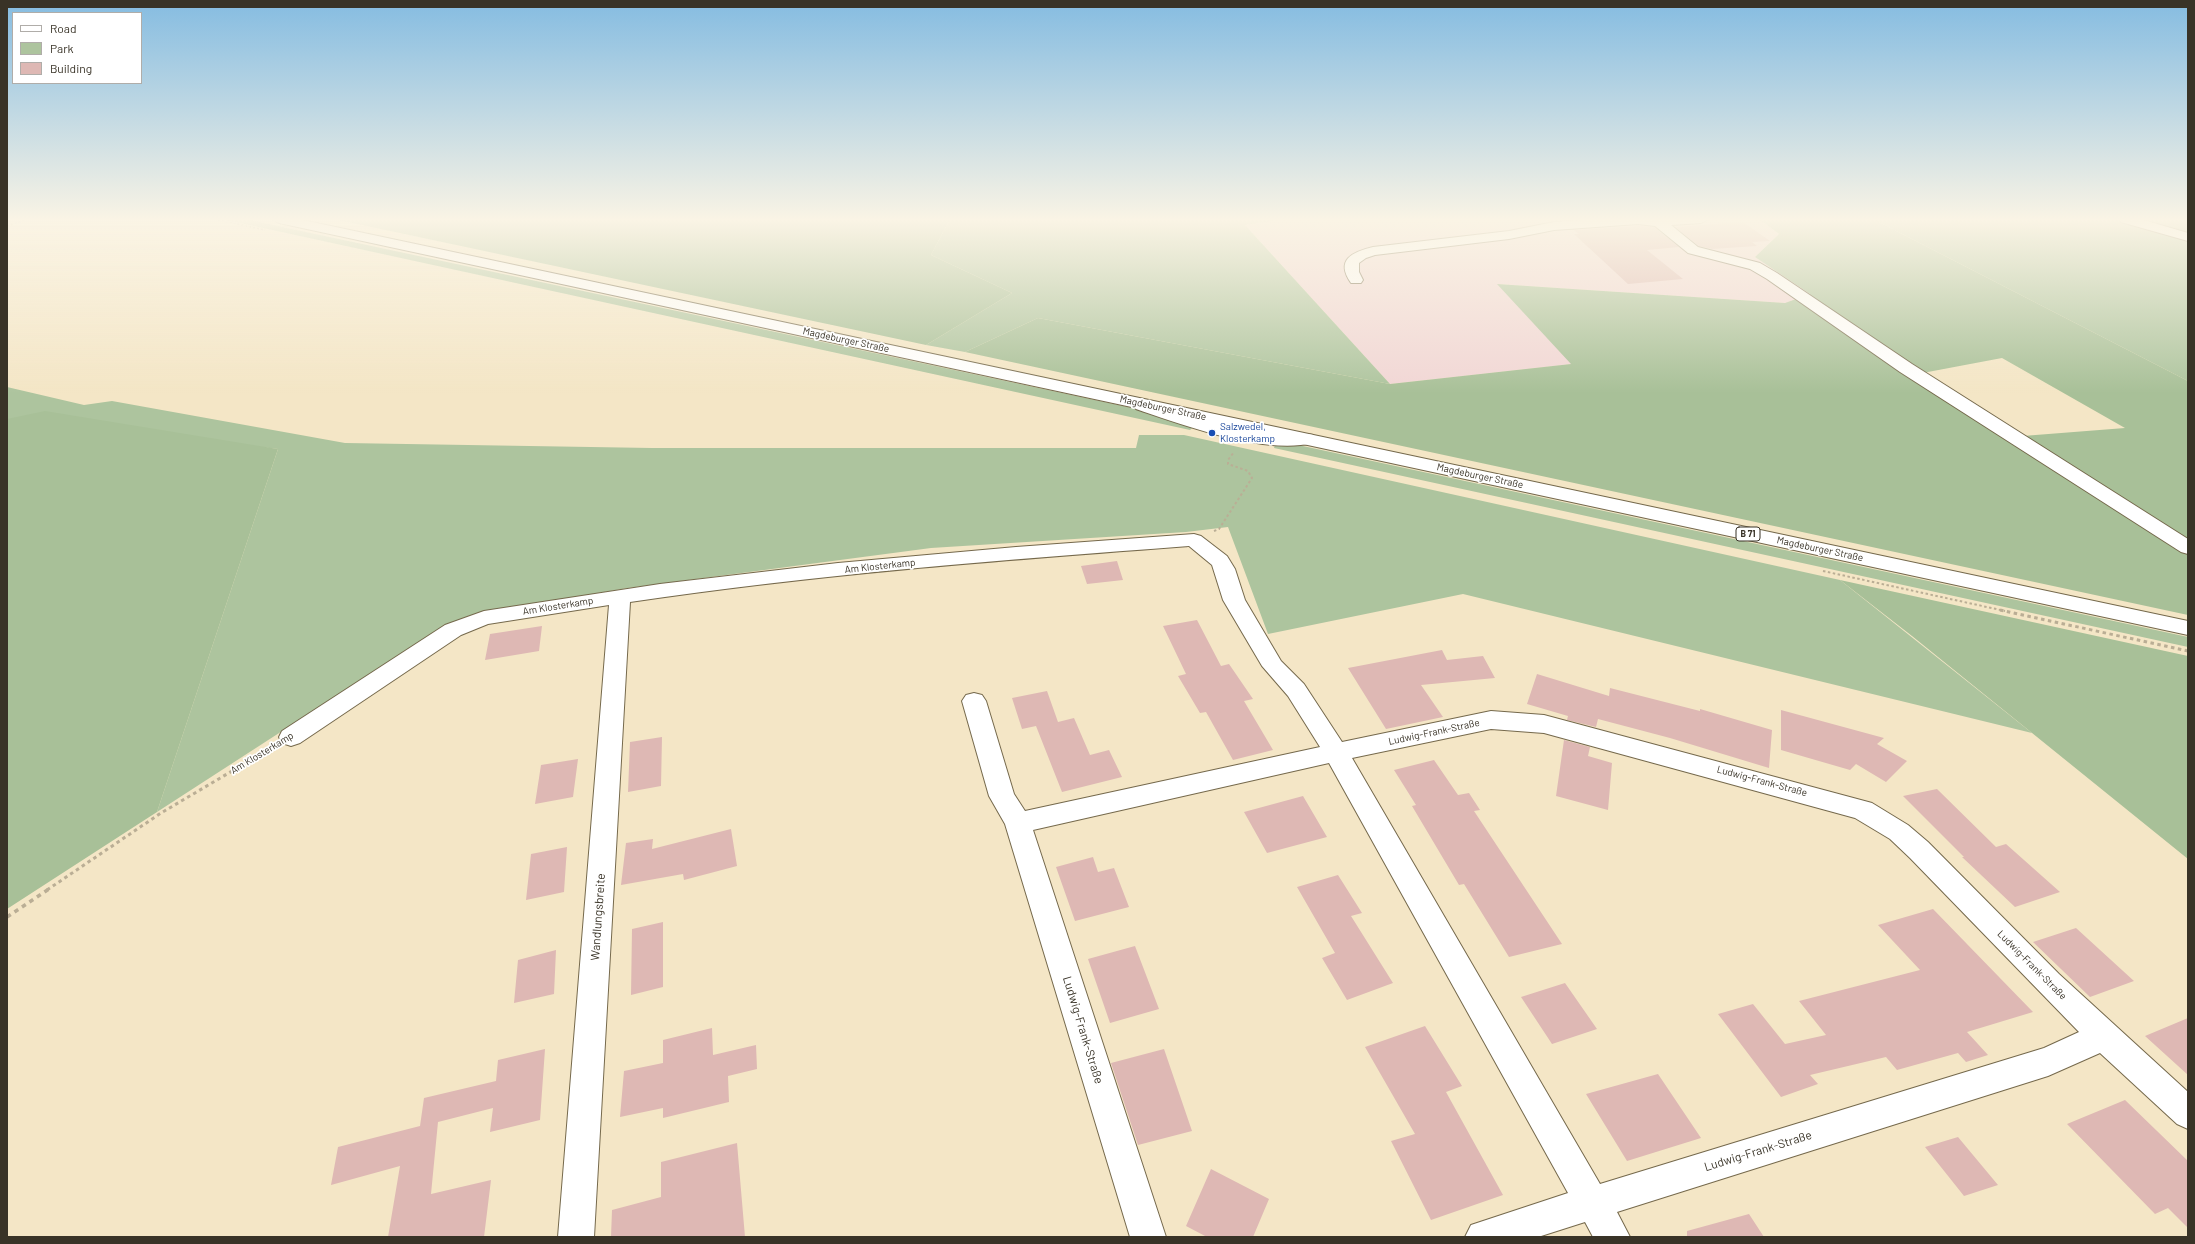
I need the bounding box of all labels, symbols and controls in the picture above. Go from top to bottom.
legend [12,12,142,84]
text: Road [50,21,77,35]
text: Park [50,41,74,55]
text: Building [50,61,92,75]
street label: Magdeburger Straße [802,325,890,355]
street label: Magdeburger Straße [1119,393,1207,423]
place label: Salzwedel, Klosterkamp [1220,421,1275,444]
marker: Salzwedel, Klosterkamp [1207,428,1217,438]
street label: Magdeburger Straße [1436,461,1524,491]
road number: B 71 [1736,527,1760,541]
street label: Magdeburger Straße [1776,534,1864,564]
street label: Am Klosterkamp [844,556,916,576]
street label: Am Klosterkamp [522,594,594,618]
street label: Ludwig-Frank-Straße [1387,716,1481,748]
street label: Am Klosterkamp [228,730,296,776]
street label: Ludwig-Frank-Straße [1715,763,1809,799]
street label: Wandlungsbreite [588,873,608,961]
street label: Ludwig-Frank-Straße [1995,928,2069,1002]
street label: Ludwig-Frank-Straße [1060,974,1106,1086]
street label: Ludwig-Frank-Straße [1702,1128,1814,1174]

